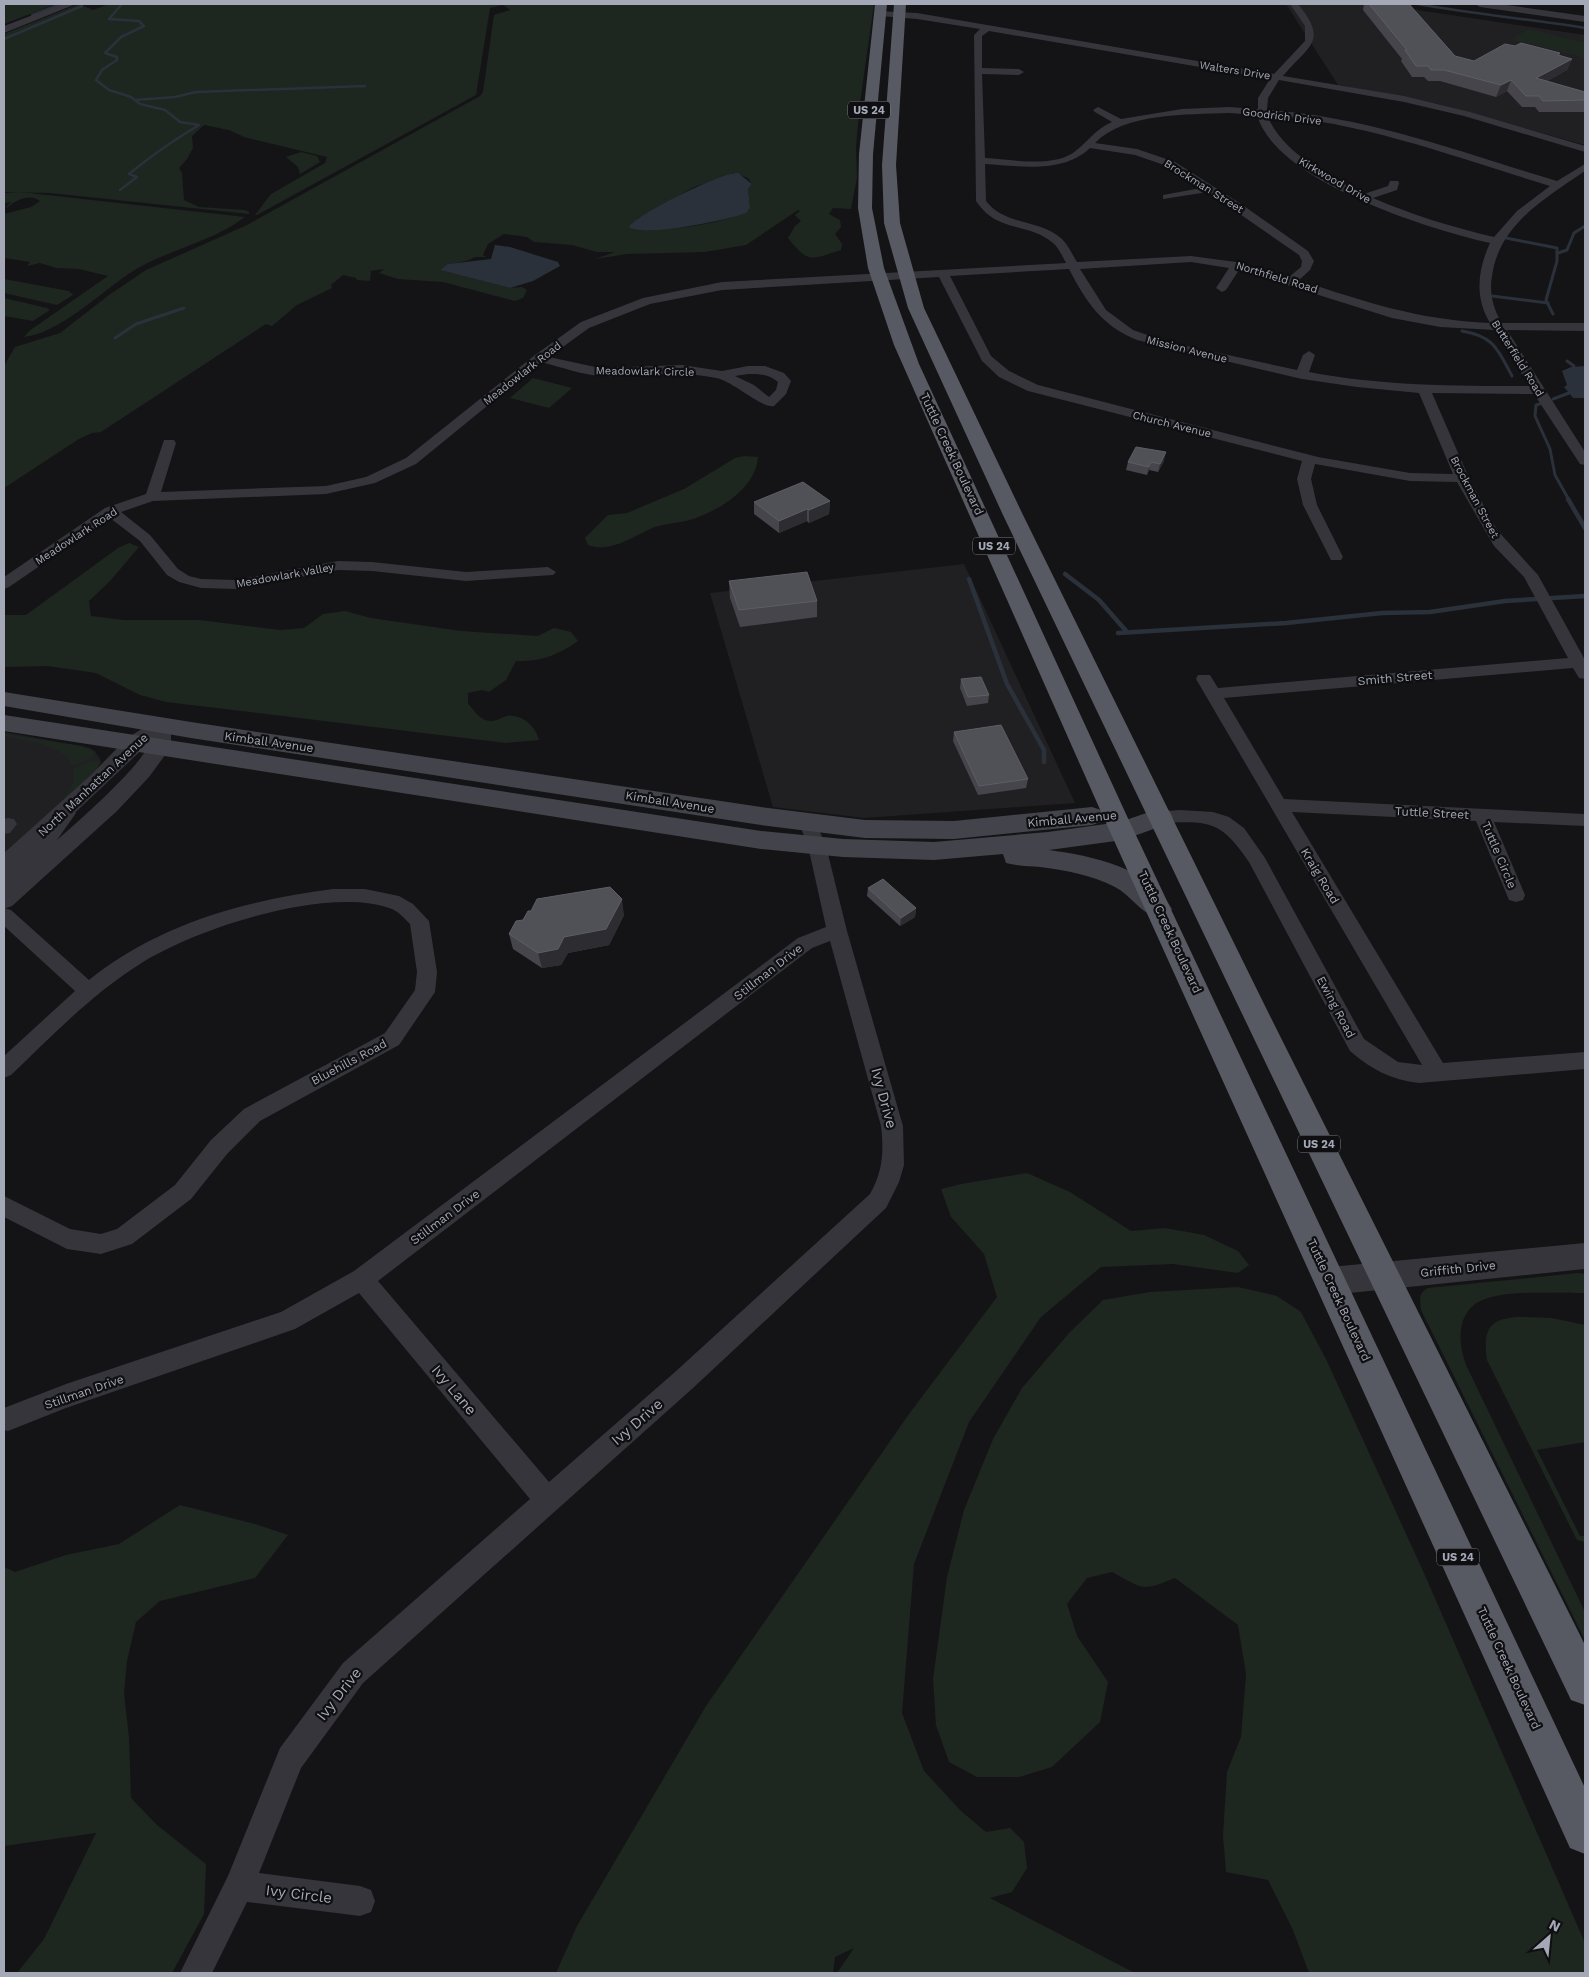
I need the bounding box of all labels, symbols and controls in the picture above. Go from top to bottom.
street label: Walters Drive [1199,58,1271,83]
road number: US 24 [848,102,890,118]
street label: Goodrich Drive [1242,105,1322,128]
street label: Kirkwood Drive [1296,155,1373,206]
street label: Brockman Street [1162,157,1246,216]
street label: Northfield Road [1235,259,1319,296]
street label: Butterfield Road [1489,318,1546,399]
street label: Mission Avenue [1145,333,1228,366]
street label: Meadowlark Road [481,339,564,408]
street label: Meadowlark Circle [595,364,695,379]
street label: Tuttle Creek Boulevard [917,391,987,517]
street label: Church Avenue [1131,408,1213,441]
street label: Brockman Street [1447,454,1502,541]
street label: Meadowlark Road [33,505,120,568]
road number: US 24 [973,538,1015,554]
street label: Meadowlark Valley [235,560,335,590]
street label: Smith Street [1357,668,1433,688]
street label: Kimball Avenue [224,729,315,755]
street label: North Manhattan Avenue [35,730,151,840]
street label: Kimball Avenue [625,788,716,816]
street label: Tuttle Street [1395,804,1469,822]
street label: Kimball Avenue [1027,808,1117,830]
street label: Tuttle Circle [1479,819,1519,891]
street label: Kraig Road [1298,846,1342,906]
street label: Tuttle Creek Boulevard [1135,869,1205,995]
street label: Stillman Drive [731,941,805,1003]
street label: Ewing Road [1314,974,1358,1040]
street label: Bluehills Road [309,1036,389,1088]
street label: Ivy Drive [867,1066,901,1130]
road number: US 24 [1298,1136,1340,1152]
street label: Stillman Drive [408,1186,482,1248]
street label: Tuttle Creek Boulevard [1304,1237,1374,1363]
street label: Griffith Drive [1420,1258,1496,1280]
street label: Ivy Lane [428,1361,480,1419]
street label: Stillman Drive [43,1372,126,1412]
street label: Ivy Drive [608,1395,666,1449]
road number: US 24 [1437,1548,1479,1565]
street label: Tuttle Creek Boulevard [1474,1605,1544,1731]
street label: Ivy Drive [313,1664,365,1724]
street label: Ivy Circle [265,1881,333,1907]
north arrow [1524,1912,1574,1962]
text: N [1547,1916,1563,1935]

